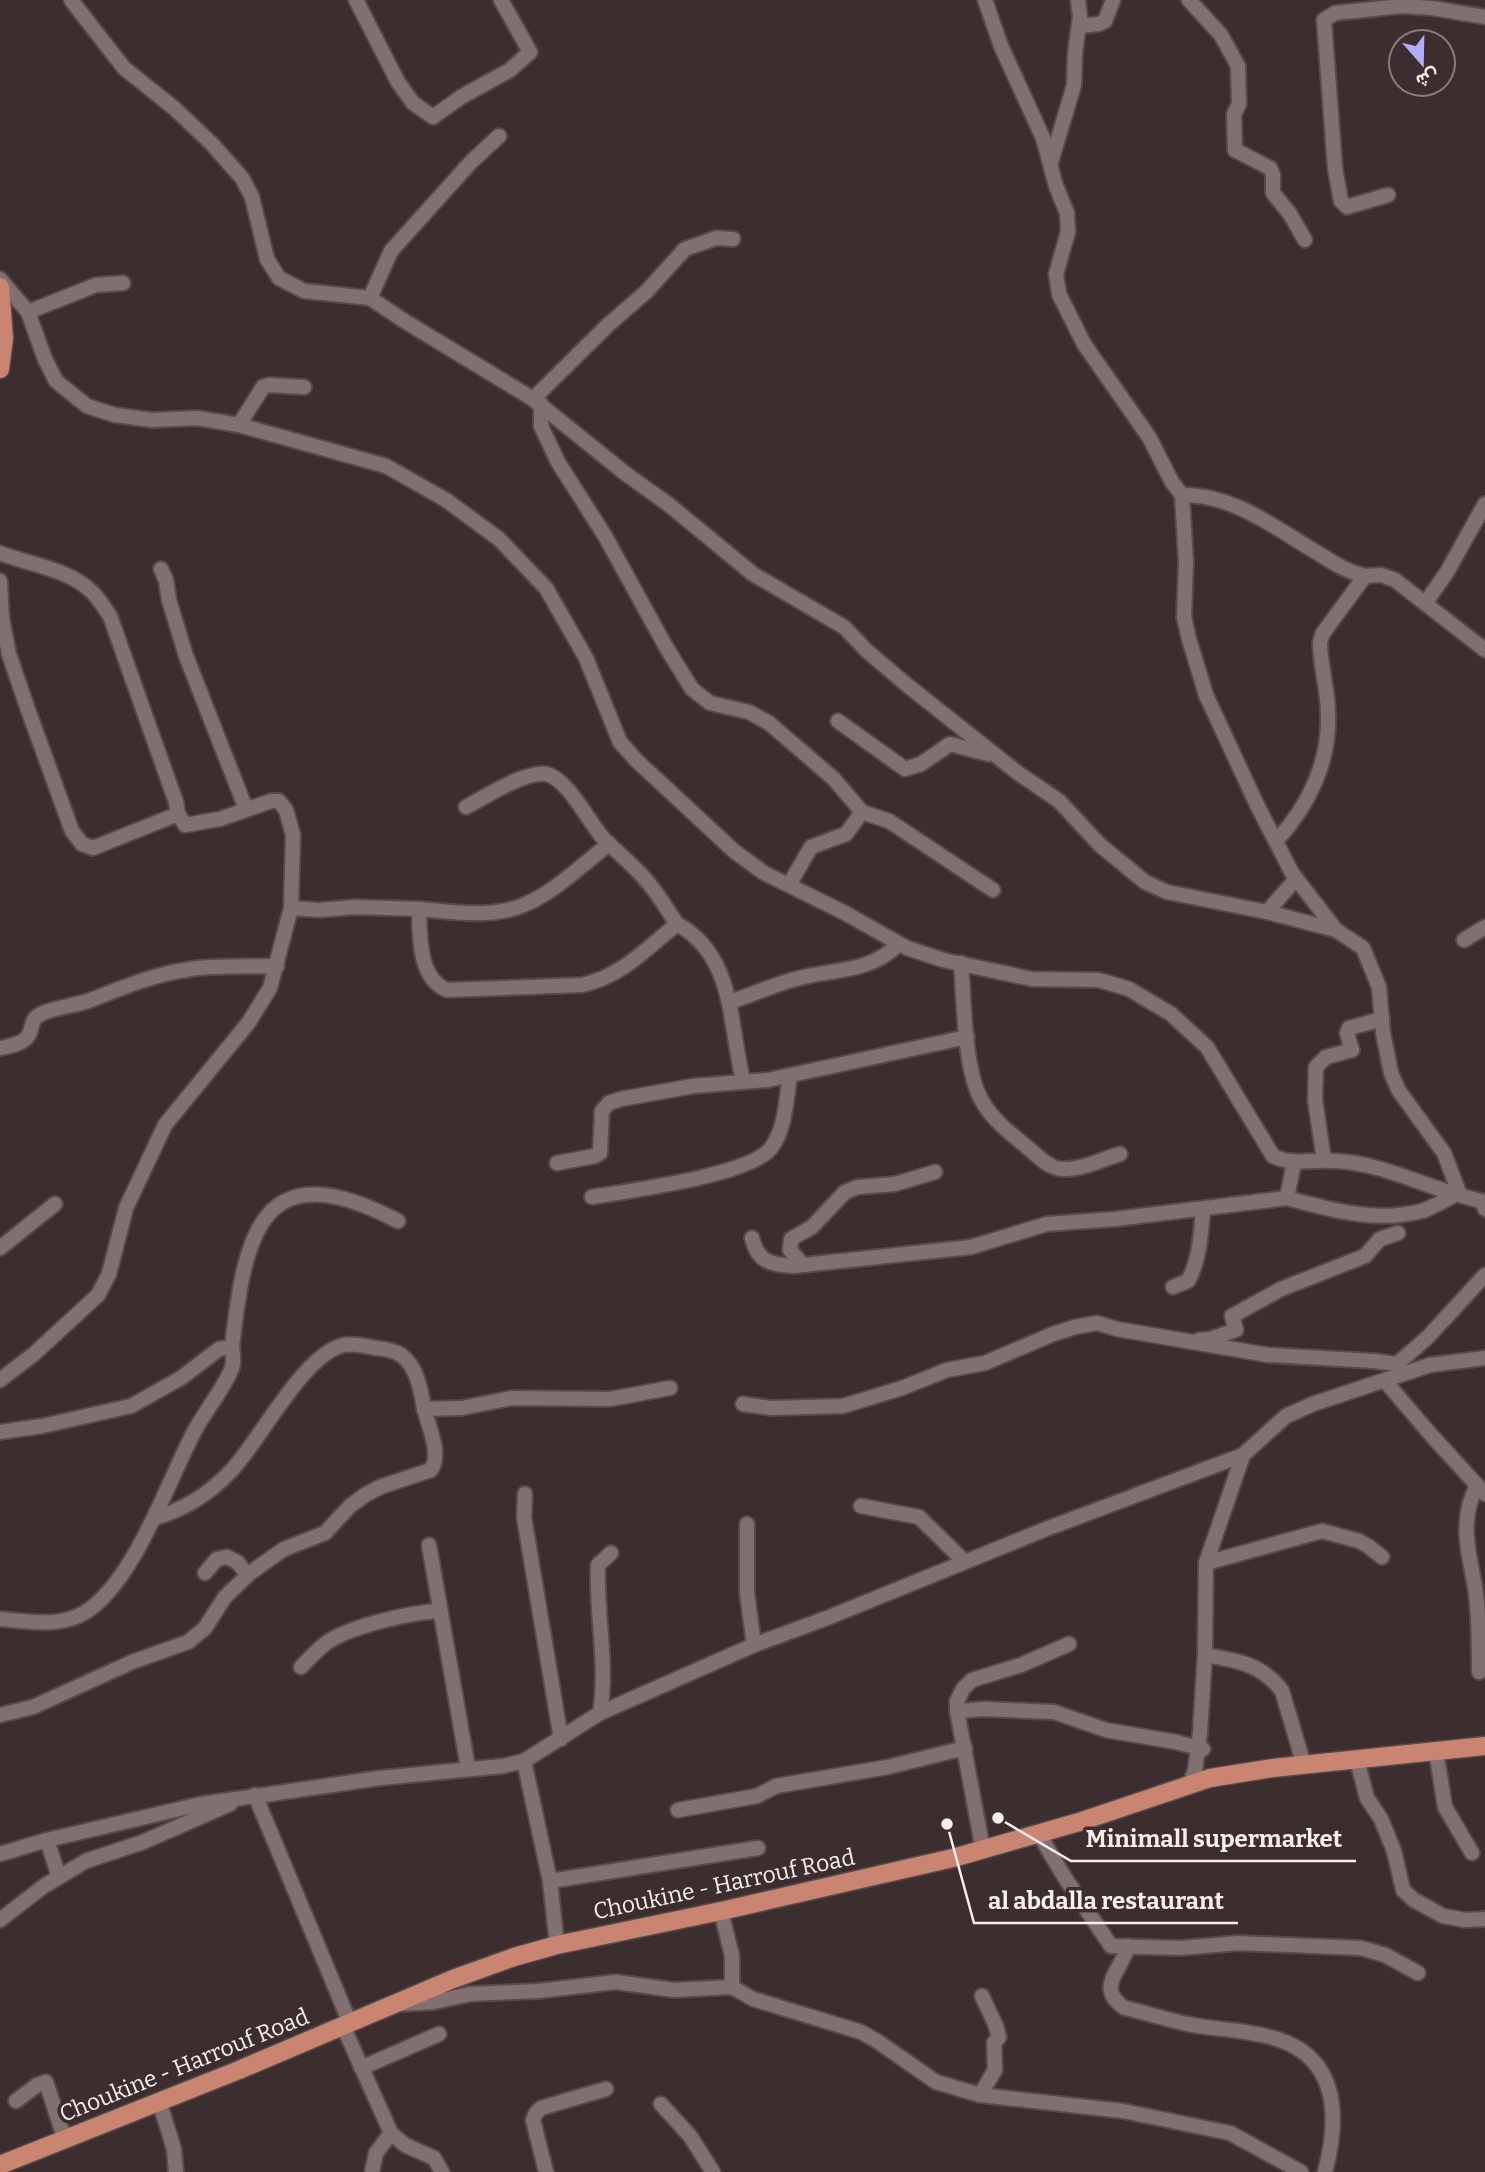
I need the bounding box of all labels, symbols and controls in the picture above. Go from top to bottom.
north arrow [1387,28,1457,98]
text: ش [1413,64,1442,93]
callout: Minimall supermarket [1071,1816,1356,1861]
text: Minimall supermarket [1086,1825,1343,1853]
street label: Choukine - Harrouf Road [591,1843,858,1925]
callout: al abdalla restaurant [974,1878,1238,1923]
text: al abdalla restaurant [988,1887,1224,1915]
street label: Choukine - Harrouf Road [55,2002,313,2128]

